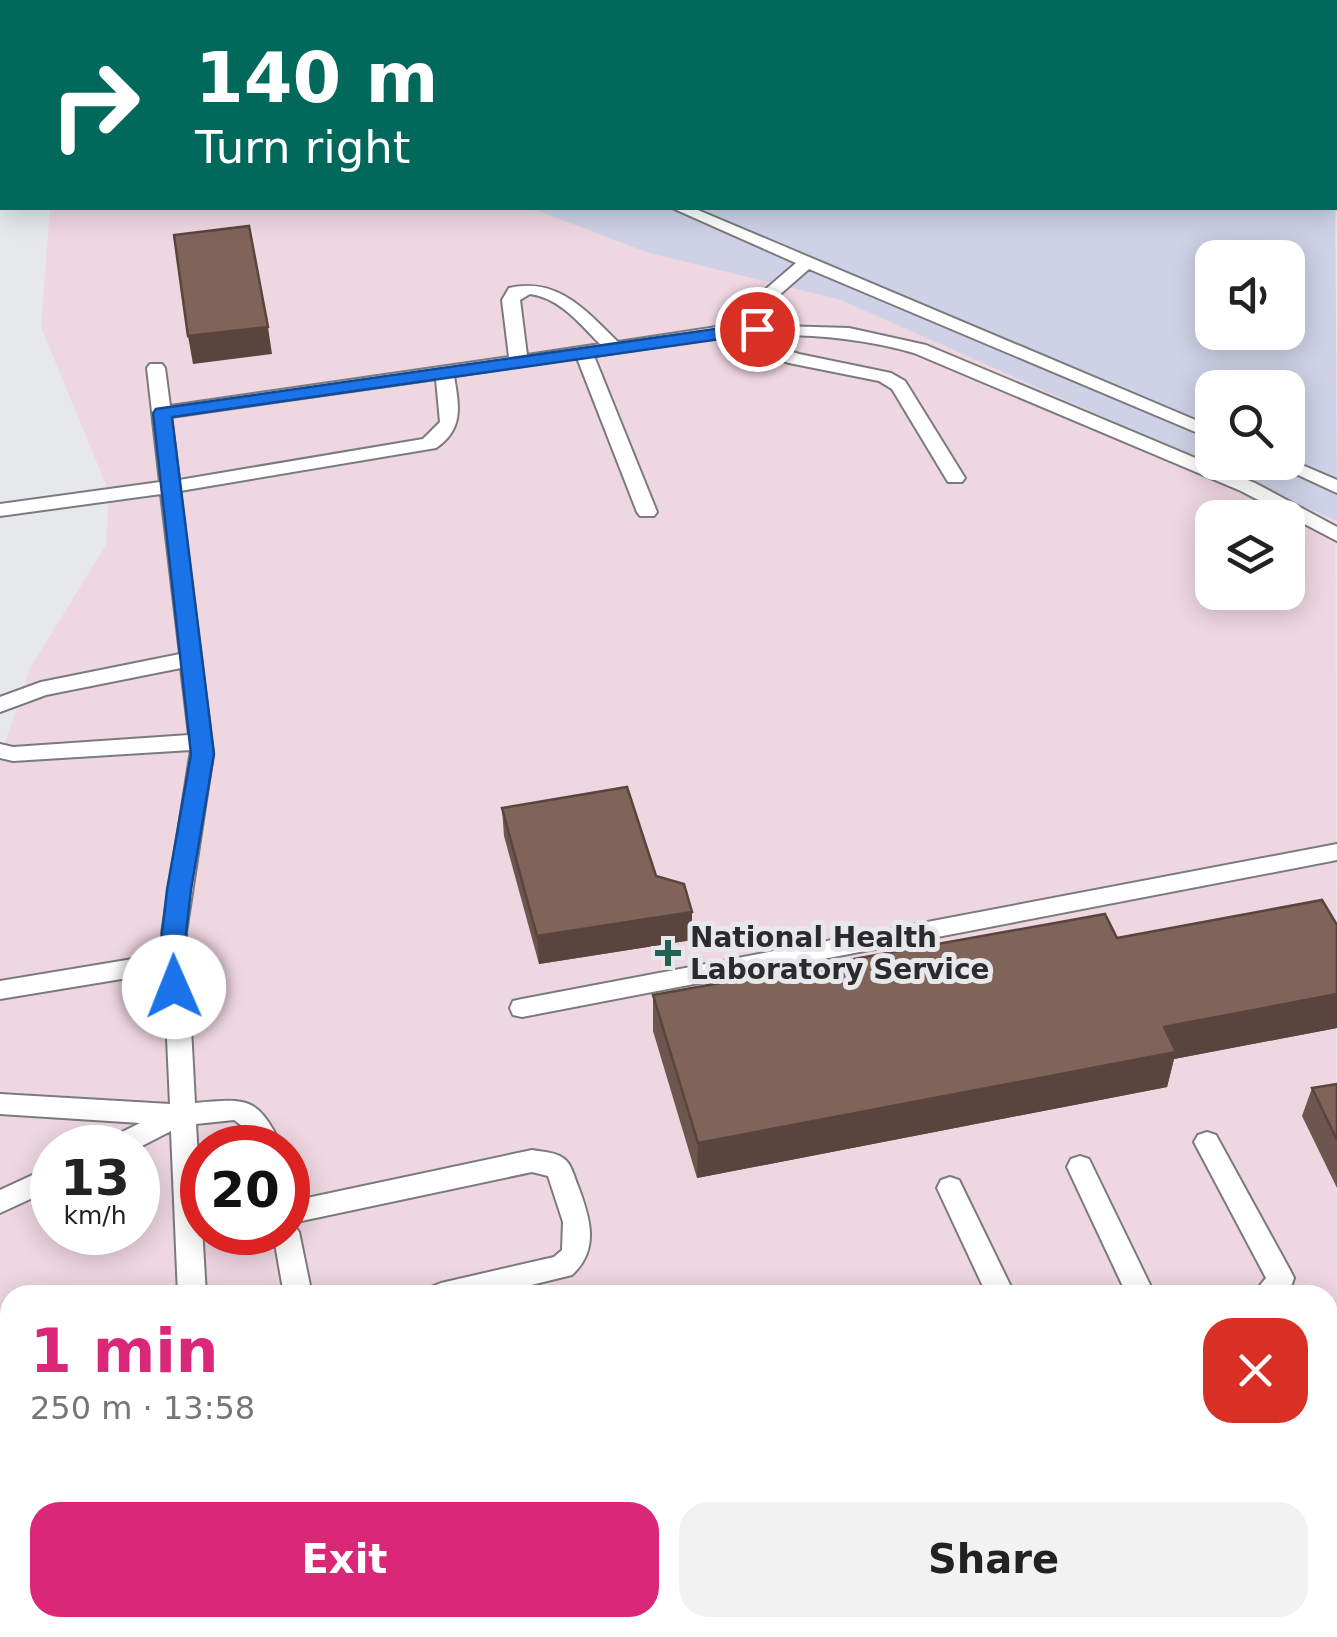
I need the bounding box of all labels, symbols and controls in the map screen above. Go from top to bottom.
text: 140 m [195,37,438,119]
icon: right [30,40,160,170]
text: Turn right [195,121,410,174]
map controls [1195,240,1305,610]
button: sound [1195,240,1305,350]
pin [715,287,800,372]
icon: arrive [730,302,785,357]
button: search [1195,370,1305,480]
button: layers [1195,500,1305,610]
place label: National Health Laboratory Service [690,921,990,986]
position arrow [122,935,226,1039]
marker: National Health Laboratory Service [655,940,681,966]
speed limit sign: 20 [180,1125,310,1255]
text: 13 [60,1149,130,1207]
text: km/h [63,1201,127,1230]
text: 1 min [30,1316,218,1386]
button: close [1203,1318,1308,1423]
text: 250 m · 13:58 [30,1389,255,1427]
button: Exit [30,1502,659,1617]
button: Share [679,1502,1308,1617]

